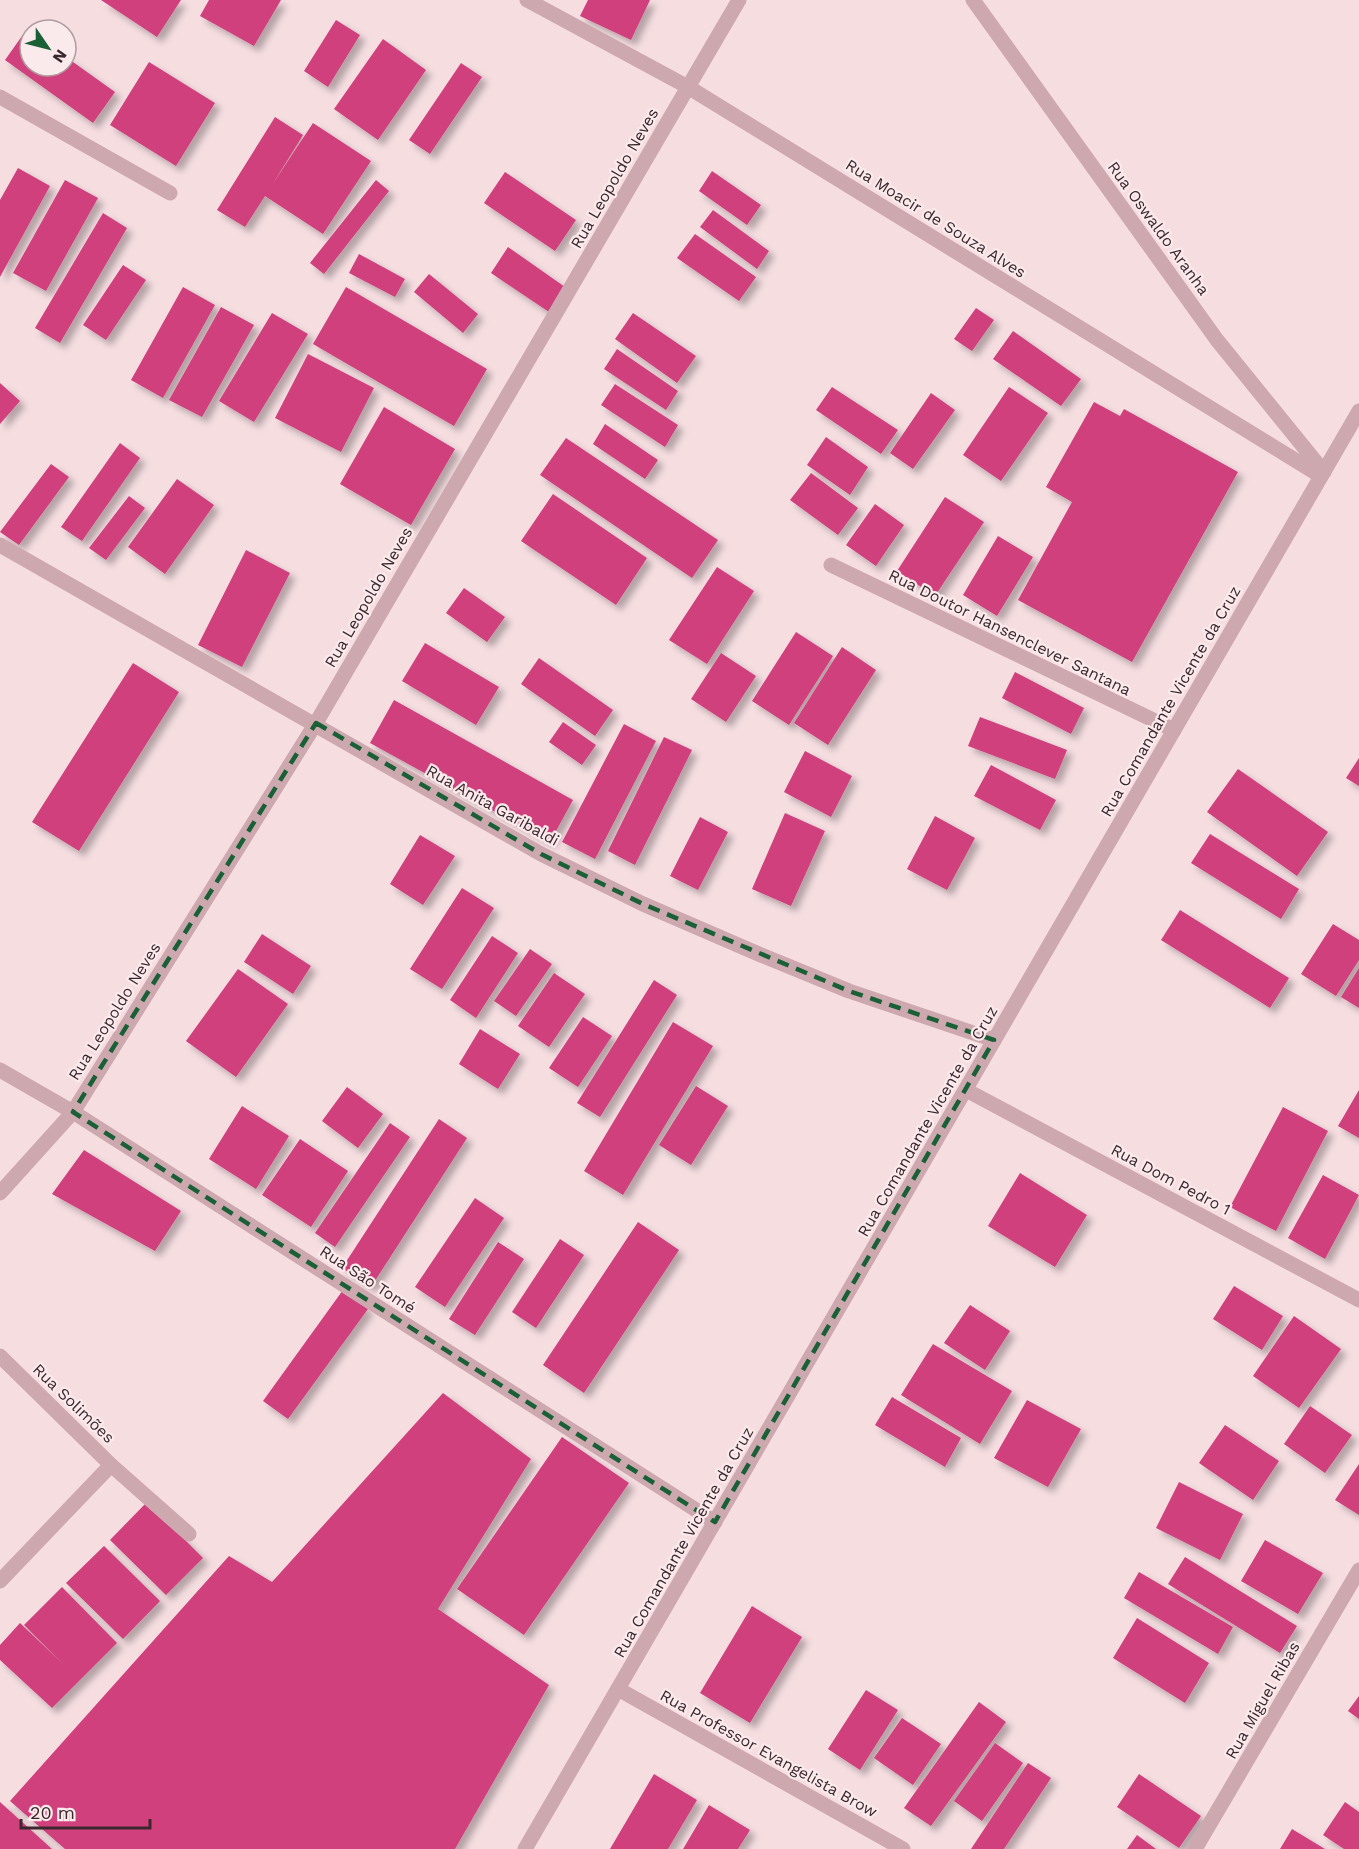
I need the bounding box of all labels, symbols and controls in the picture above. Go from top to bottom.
north arrow [18,18,78,78]
text: N [49,46,71,67]
street label: Rua Leopoldo Neves [566,105,662,252]
street label: Rua Moacir de Souza Alves [842,155,1029,282]
street label: Rua Oswaldo Aranha [1104,158,1214,299]
street label: Rua Leopoldo Neves [320,524,416,671]
street label: Rua Doutor Hansenclever Santana [886,565,1134,700]
street label: Rua Comandante Vicente da Cruz [1096,583,1244,820]
street label: Rua Anita Garibaldi [423,761,563,850]
street label: Rua Leopoldo Neves [64,939,165,1084]
street label: Rua Comandante Vicente da Cruz [853,1003,1001,1240]
street label: Rua Dom Pedro 1 [1108,1140,1234,1219]
street label: Rua São Tomé [316,1241,419,1317]
street label: Rua Solimões [29,1360,118,1447]
street label: Rua Comandante Vicente da Cruz [609,1424,757,1661]
street label: Rua Miguel Ribas [1221,1638,1304,1762]
street label: Rua Professor Evangelista Brow [657,1686,881,1821]
scale bar [21,1792,150,1830]
text: 20 m [30,1802,75,1823]

